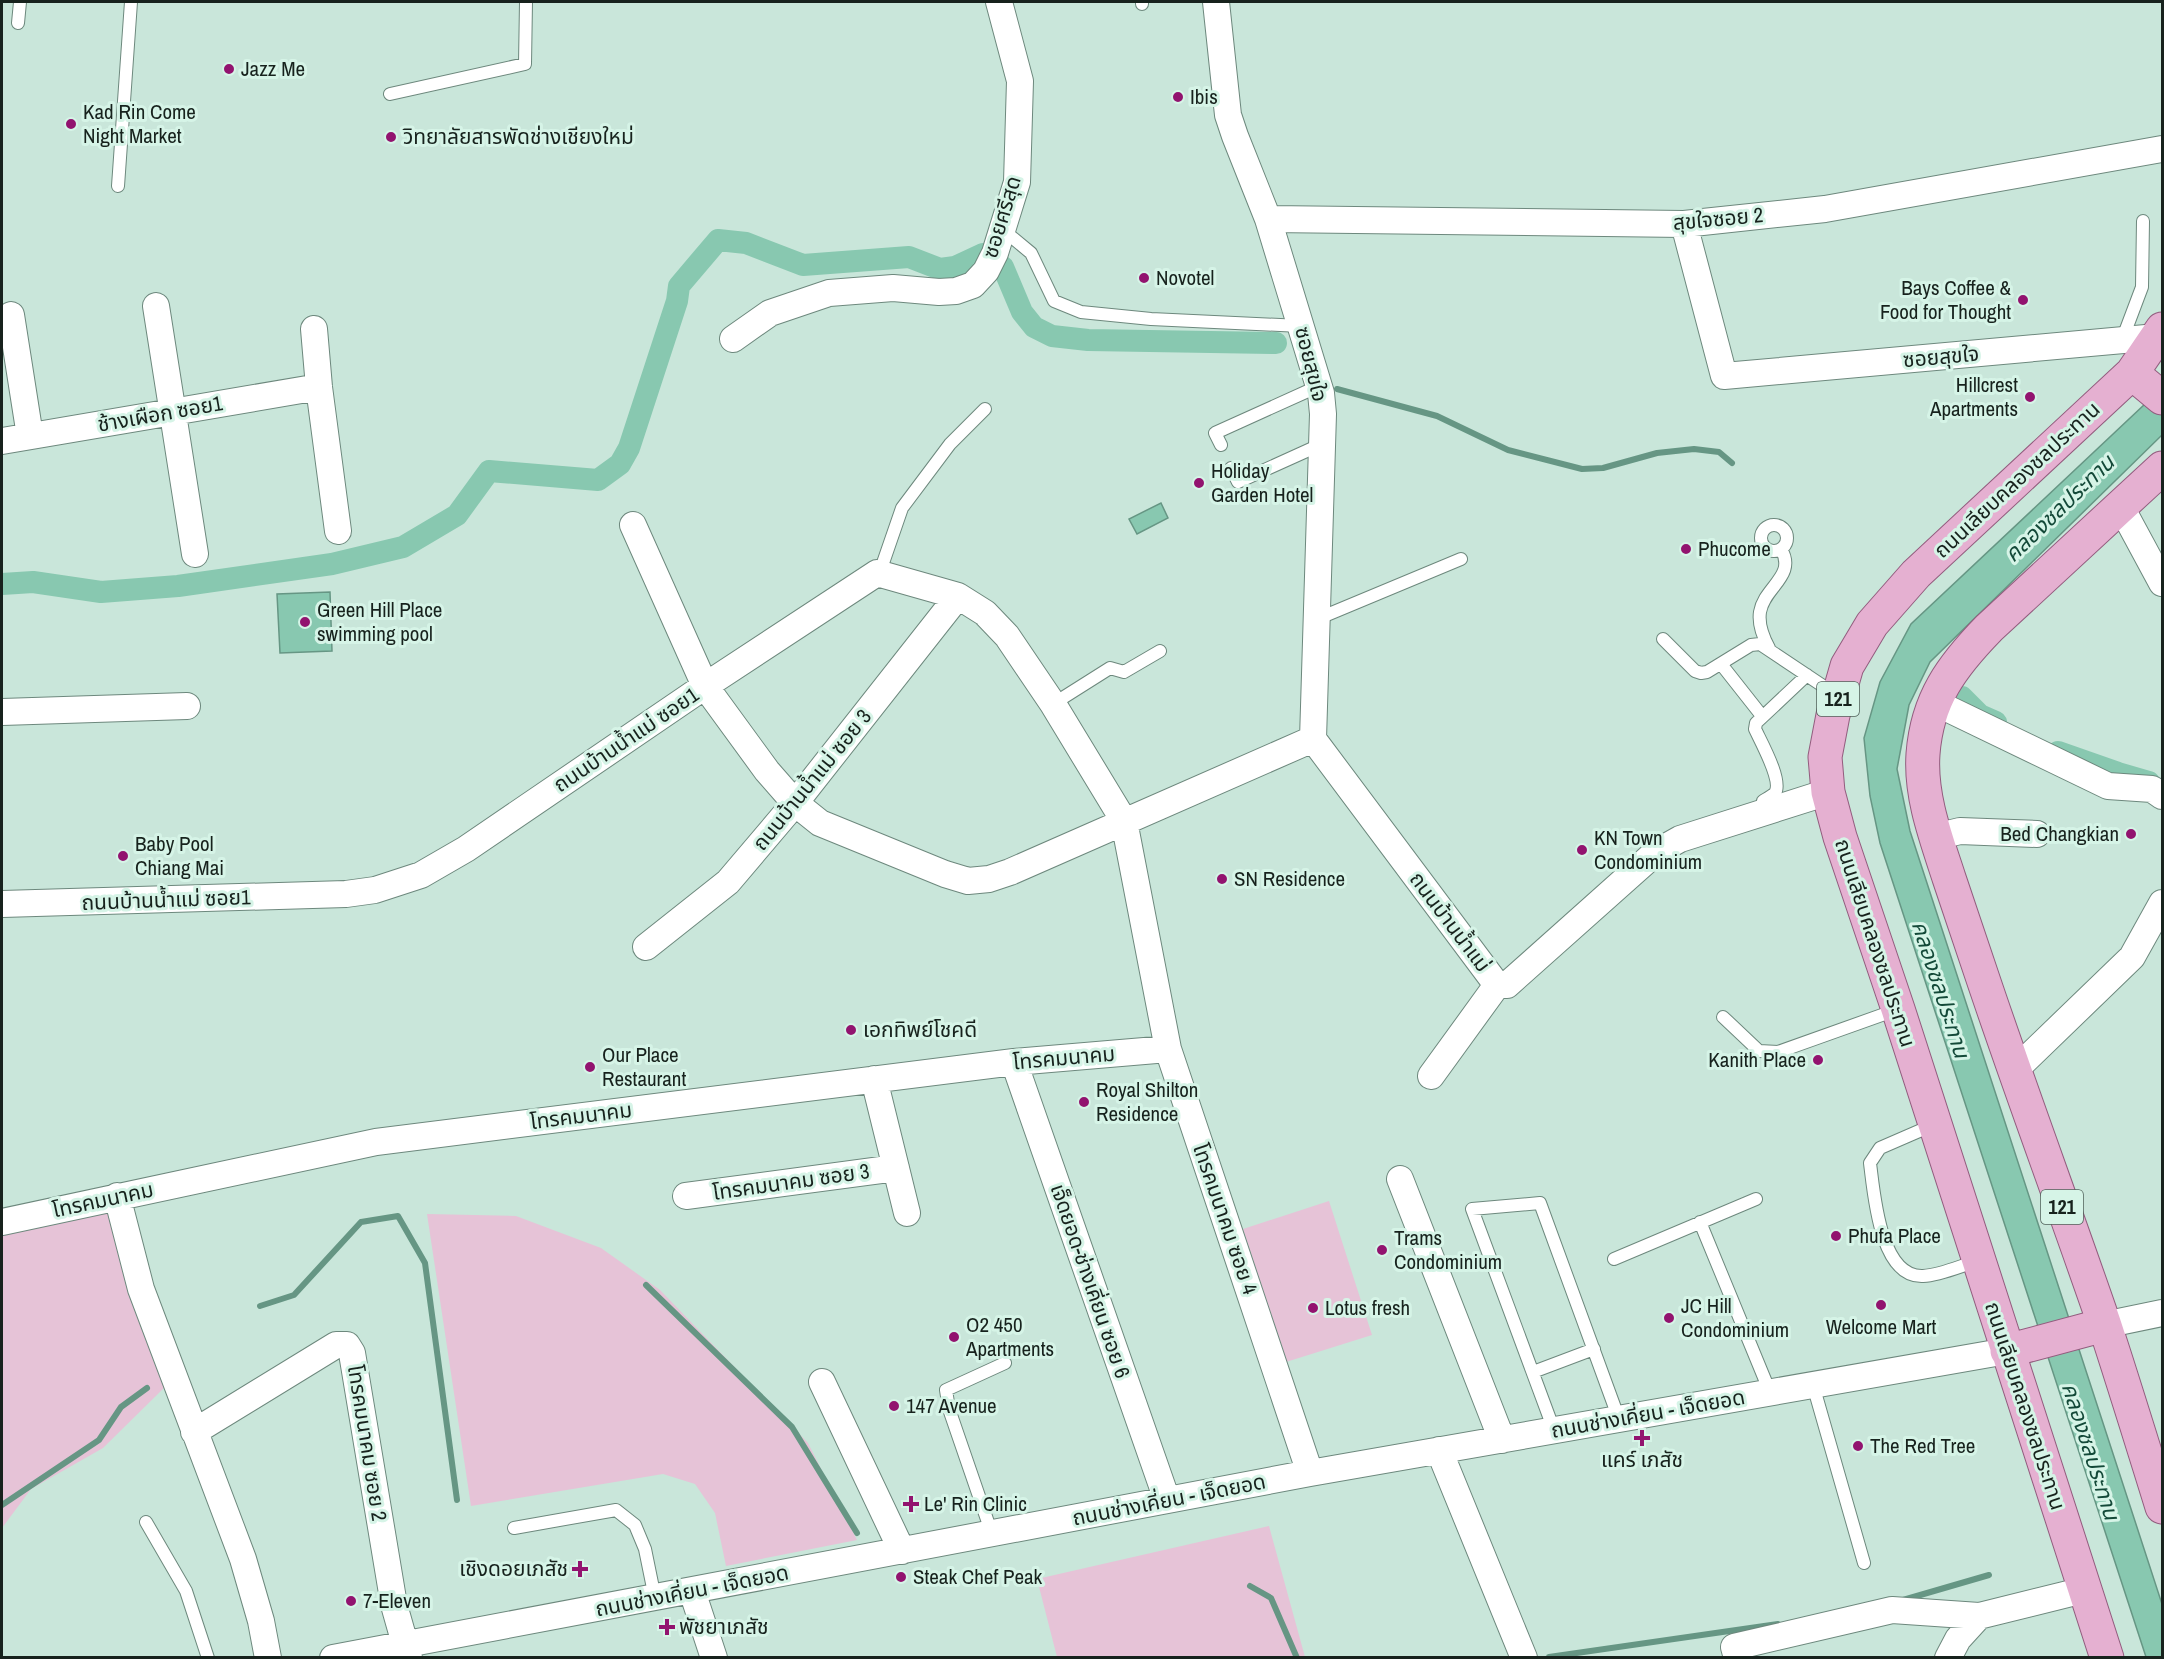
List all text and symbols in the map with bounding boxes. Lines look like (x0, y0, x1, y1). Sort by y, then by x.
place label: Jazz Me (241, 54, 305, 83)
marker: Jazz Me (222, 62, 236, 76)
place label: Ibis (1190, 82, 1218, 111)
marker: Ibis (1171, 90, 1185, 104)
place label: Kad Rin Come Night Market (83, 97, 196, 150)
marker: Kad Rin Come Night Market (64, 117, 78, 131)
place label: วิทยาลัยสารพัดช่างเชียงใหม่ (403, 122, 634, 151)
marker: วิทยาลัยสารพัดช่างเชียงใหม่ (384, 130, 398, 144)
street label: ซอยศรีสุด (975, 172, 1028, 262)
street label: สุขใจซอย 2 (1672, 200, 1764, 237)
place label: Novotel (1156, 263, 1214, 292)
marker: Novotel (1137, 271, 1151, 285)
place label: Bays Coffee & Food for Thought (1880, 273, 2012, 326)
marker: Bays Coffee & Food for Thought (2016, 293, 2030, 307)
street label: ซอยสุขใจ (1288, 323, 1335, 404)
street label: ซอยสุขใจ (1902, 339, 1980, 374)
place label: Hillcrest Apartments (1929, 370, 2018, 423)
street label: ช้างเผือก ซอย1 (95, 388, 225, 439)
marker: Hillcrest Apartments (2023, 390, 2037, 404)
street label: ถนนเลียบคลองชลประทาน (1929, 397, 2105, 563)
water label: คลองชลประทาน (1999, 449, 2119, 567)
place label: Holiday Garden Hotel (1211, 456, 1313, 509)
marker: Holiday Garden Hotel (1192, 476, 1206, 490)
place label: Phucome (1698, 534, 1771, 563)
marker: Phucome (1679, 542, 1693, 556)
place label: Green Hill Place swimming pool (317, 595, 442, 648)
marker: Green Hill Place swimming pool (298, 615, 312, 629)
street label: ถนนบ้านน้ำแม่ ซอย1 (547, 680, 704, 799)
road number: 121 (1817, 682, 1859, 716)
street label: ถนนบ้านน้ำแม่ ซอย 3 (746, 703, 878, 856)
place label: Bed Changkian (2000, 819, 2119, 848)
place label: KN Town Condominium (1594, 823, 1702, 876)
marker: Bed Changkian (2124, 827, 2138, 841)
place label: Baby Pool Chiang Mai (135, 829, 224, 882)
street label: ถนนเลียบคลองชลประทาน (1828, 835, 1923, 1051)
marker: KN Town Condominium (1575, 843, 1589, 857)
marker: Baby Pool Chiang Mai (116, 849, 130, 863)
place label: SN Residence (1234, 864, 1345, 893)
street label: ถนนบ้านน้ำแม่ (1403, 866, 1498, 978)
marker: SN Residence (1215, 872, 1229, 886)
street label: ถนนบ้านน้ำแม่ ซอย1 (81, 882, 251, 917)
water label: คลองชลประทาน (1905, 917, 1978, 1063)
place label: เอกทิพย์โชคดี (863, 1015, 977, 1044)
marker: เอกทิพย์โชคดี (844, 1023, 858, 1037)
street label: โทรคมนาคม (1012, 1039, 1116, 1076)
place label: Our Place Restaurant (602, 1040, 686, 1093)
place label: Kanith Place (1708, 1045, 1806, 1074)
marker: Kanith Place (1811, 1053, 1825, 1067)
marker: Our Place Restaurant (583, 1060, 597, 1074)
place label: Royal Shilton Residence (1096, 1075, 1198, 1128)
street label: โทรคมนาคม (528, 1095, 634, 1136)
marker: Royal Shilton Residence (1077, 1095, 1091, 1109)
street label: โทรคมนาคม ซอย 4 (1186, 1139, 1265, 1299)
street label: โทรคมนาคม ซอย 3 (711, 1156, 871, 1207)
street label: โทรคมนาคม (50, 1175, 156, 1224)
street label: เจ็ดยอด-ช่างเคี่ยน ซอย 6 (1044, 1180, 1137, 1382)
road number: 121 (2041, 1190, 2083, 1224)
place label: Phufa Place (1848, 1221, 1941, 1250)
place label: Trams Condominium (1394, 1223, 1502, 1276)
marker: Phufa Place (1829, 1229, 1843, 1243)
marker: Trams Condominium (1375, 1243, 1389, 1257)
place label: JC Hill Condominium (1681, 1291, 1789, 1344)
place label: Lotus fresh (1325, 1293, 1410, 1322)
marker: Welcome Mart (1874, 1298, 1888, 1312)
street label: ถนนเลียบคลองชลประทาน (1978, 1298, 2073, 1514)
marker: Lotus fresh (1306, 1301, 1320, 1315)
place label: O2 450 Apartments (965, 1310, 1054, 1363)
marker: JC Hill Condominium (1662, 1311, 1676, 1325)
place label: Welcome Mart (1826, 1312, 1937, 1341)
marker: O2 450 Apartments (947, 1330, 961, 1344)
street label: โทรคมนาคม ซอย 2 (341, 1363, 394, 1523)
water label: คลองชลประทาน (2055, 1379, 2128, 1525)
street label: ถนนช่างเคี่ยน - เจ็ดยอด (1549, 1382, 1747, 1445)
place label: 147 Avenue (906, 1391, 997, 1420)
marker: 147 Avenue (887, 1399, 901, 1413)
marker: แคร์ เภสัช (1635, 1431, 1649, 1445)
place label: The Red Tree (1870, 1431, 1975, 1460)
marker: The Red Tree (1851, 1439, 1865, 1453)
place label: แคร์ เภสัช (1601, 1445, 1683, 1474)
street label: ถนนช่างเคี่ยน - เจ็ดยอด (1070, 1467, 1268, 1532)
place label: Le' Rin Clinic (924, 1489, 1027, 1518)
marker: Le' Rin Clinic (902, 1495, 920, 1513)
place label: เชิงดอยเภสัช (459, 1554, 568, 1583)
street label: ถนนช่างเคี่ยน - เจ็ดยอด (593, 1558, 791, 1623)
marker: เชิงดอยเภสัช (573, 1562, 587, 1576)
place label: Steak Chef Peak (913, 1562, 1043, 1591)
marker: Steak Chef Peak (894, 1570, 908, 1584)
place label: 7-Eleven (363, 1586, 431, 1615)
marker: 7-Eleven (344, 1594, 358, 1608)
place label: พัชยาเภสัช (679, 1612, 769, 1641)
marker: พัชยาเภสัช (660, 1620, 674, 1634)

